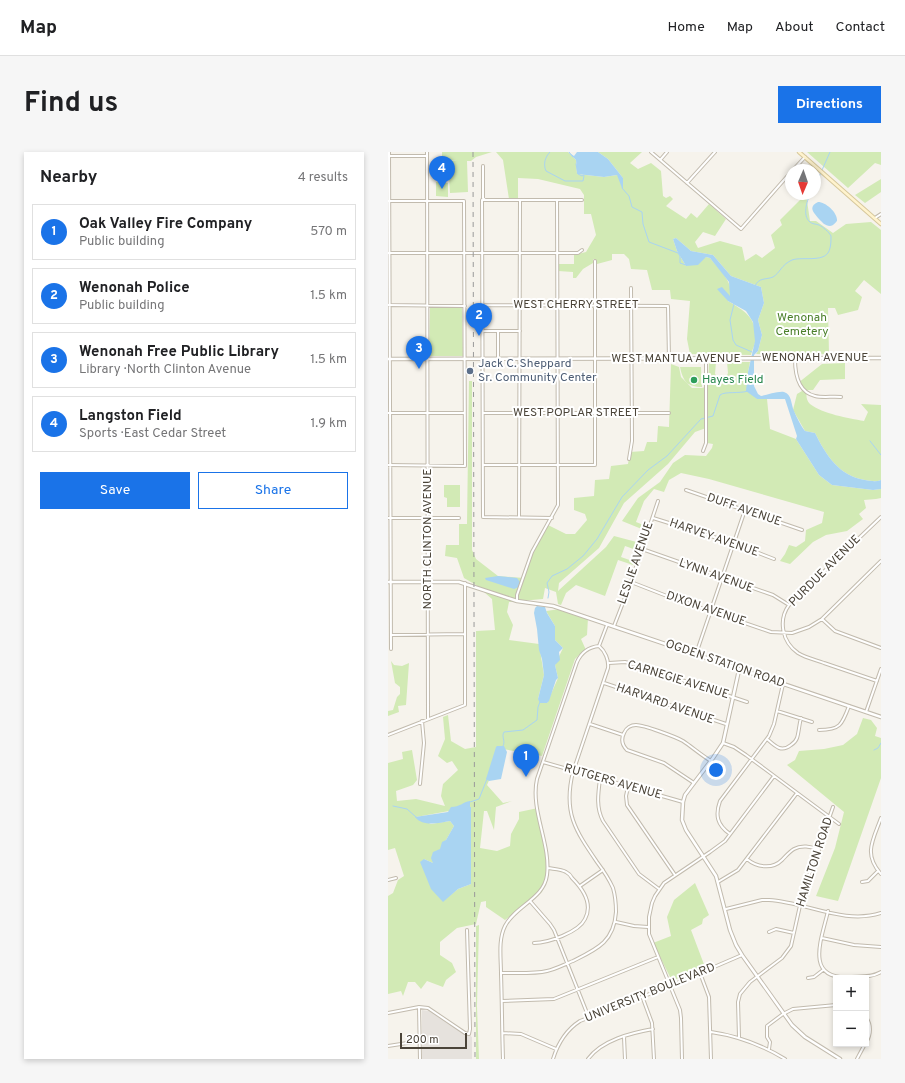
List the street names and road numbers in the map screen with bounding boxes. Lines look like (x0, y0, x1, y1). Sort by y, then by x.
street label: WEST CHERRY STREET (513, 297, 639, 313)
street label: WENONAH AVENUE (762, 350, 868, 366)
street label: WEST MANTUA AVENUE (611, 351, 741, 367)
street label: WEST POPLAR STREET (513, 405, 639, 421)
street label: NORTH CLINTON AVENUE (420, 469, 436, 609)
street label: DUFF AVENUE (705, 490, 783, 530)
street label: HARVEY AVENUE (667, 515, 761, 561)
street label: LESLIE AVENUE (614, 520, 658, 606)
street label: PURDUE AVENUE (786, 532, 864, 610)
street label: LYNN AVENUE (677, 555, 755, 597)
street label: DIXON AVENUE (664, 588, 748, 630)
street label: OGDEN STATION ROAD (663, 636, 787, 692)
street label: CARNEGIE AVENUE (625, 657, 731, 703)
street label: HARVARD AVENUE (614, 680, 716, 728)
street label: RUTGERS AVENUE (562, 760, 664, 804)
street label: HAMILTON ROAD (793, 815, 837, 909)
street label: UNIVERSITY BOULEVARD (582, 959, 718, 1027)

